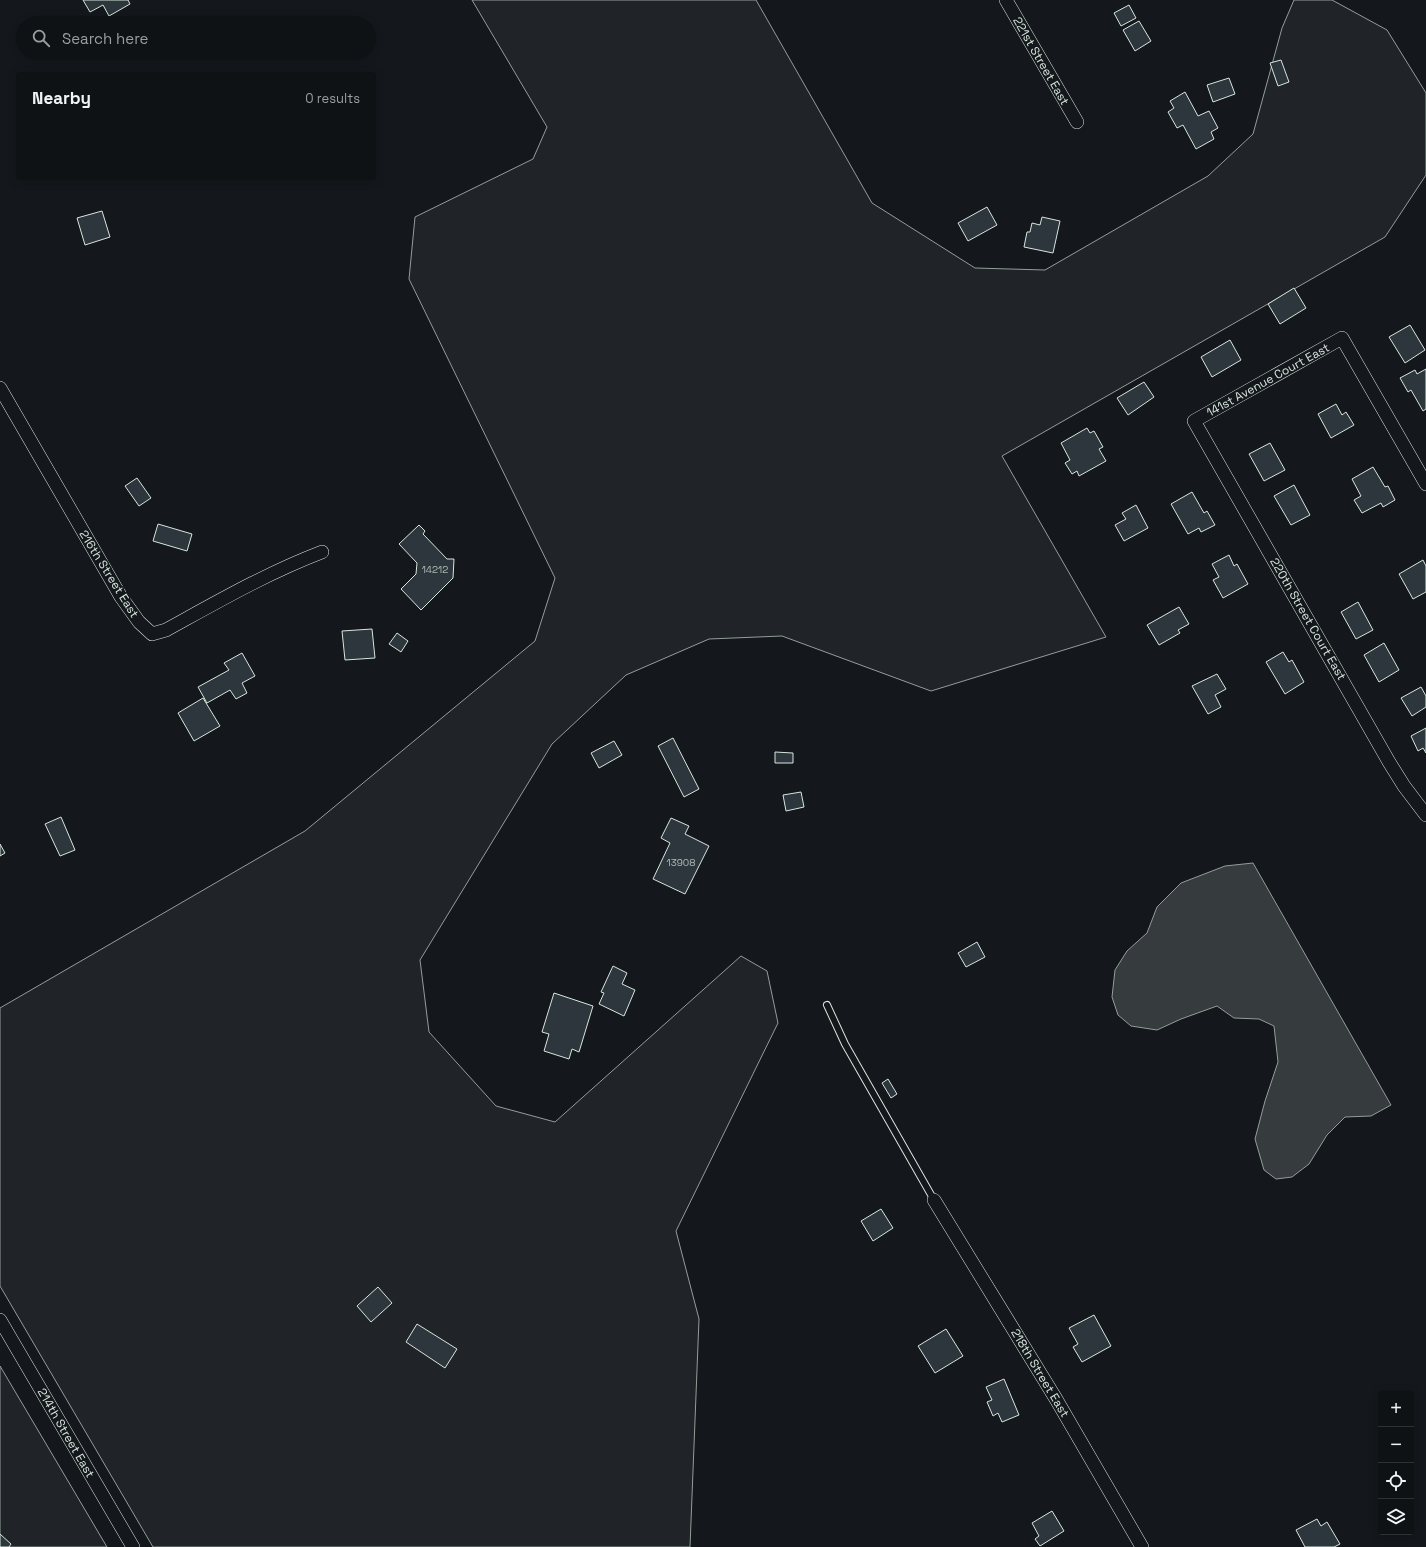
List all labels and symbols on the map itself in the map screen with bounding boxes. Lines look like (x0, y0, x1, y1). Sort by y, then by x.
street label: 221st Street East (1009, 14, 1073, 108)
street label: 141st Avenue Court East (1204, 339, 1332, 421)
street label: 216th Street East (76, 527, 142, 621)
street label: 220th Street Court East (1266, 555, 1350, 683)
house number: 14212 (422, 563, 448, 576)
house number: 13908 (667, 856, 695, 869)
street label: 218th Street East (1007, 1326, 1073, 1420)
street label: 214th Street East (34, 1385, 98, 1481)

